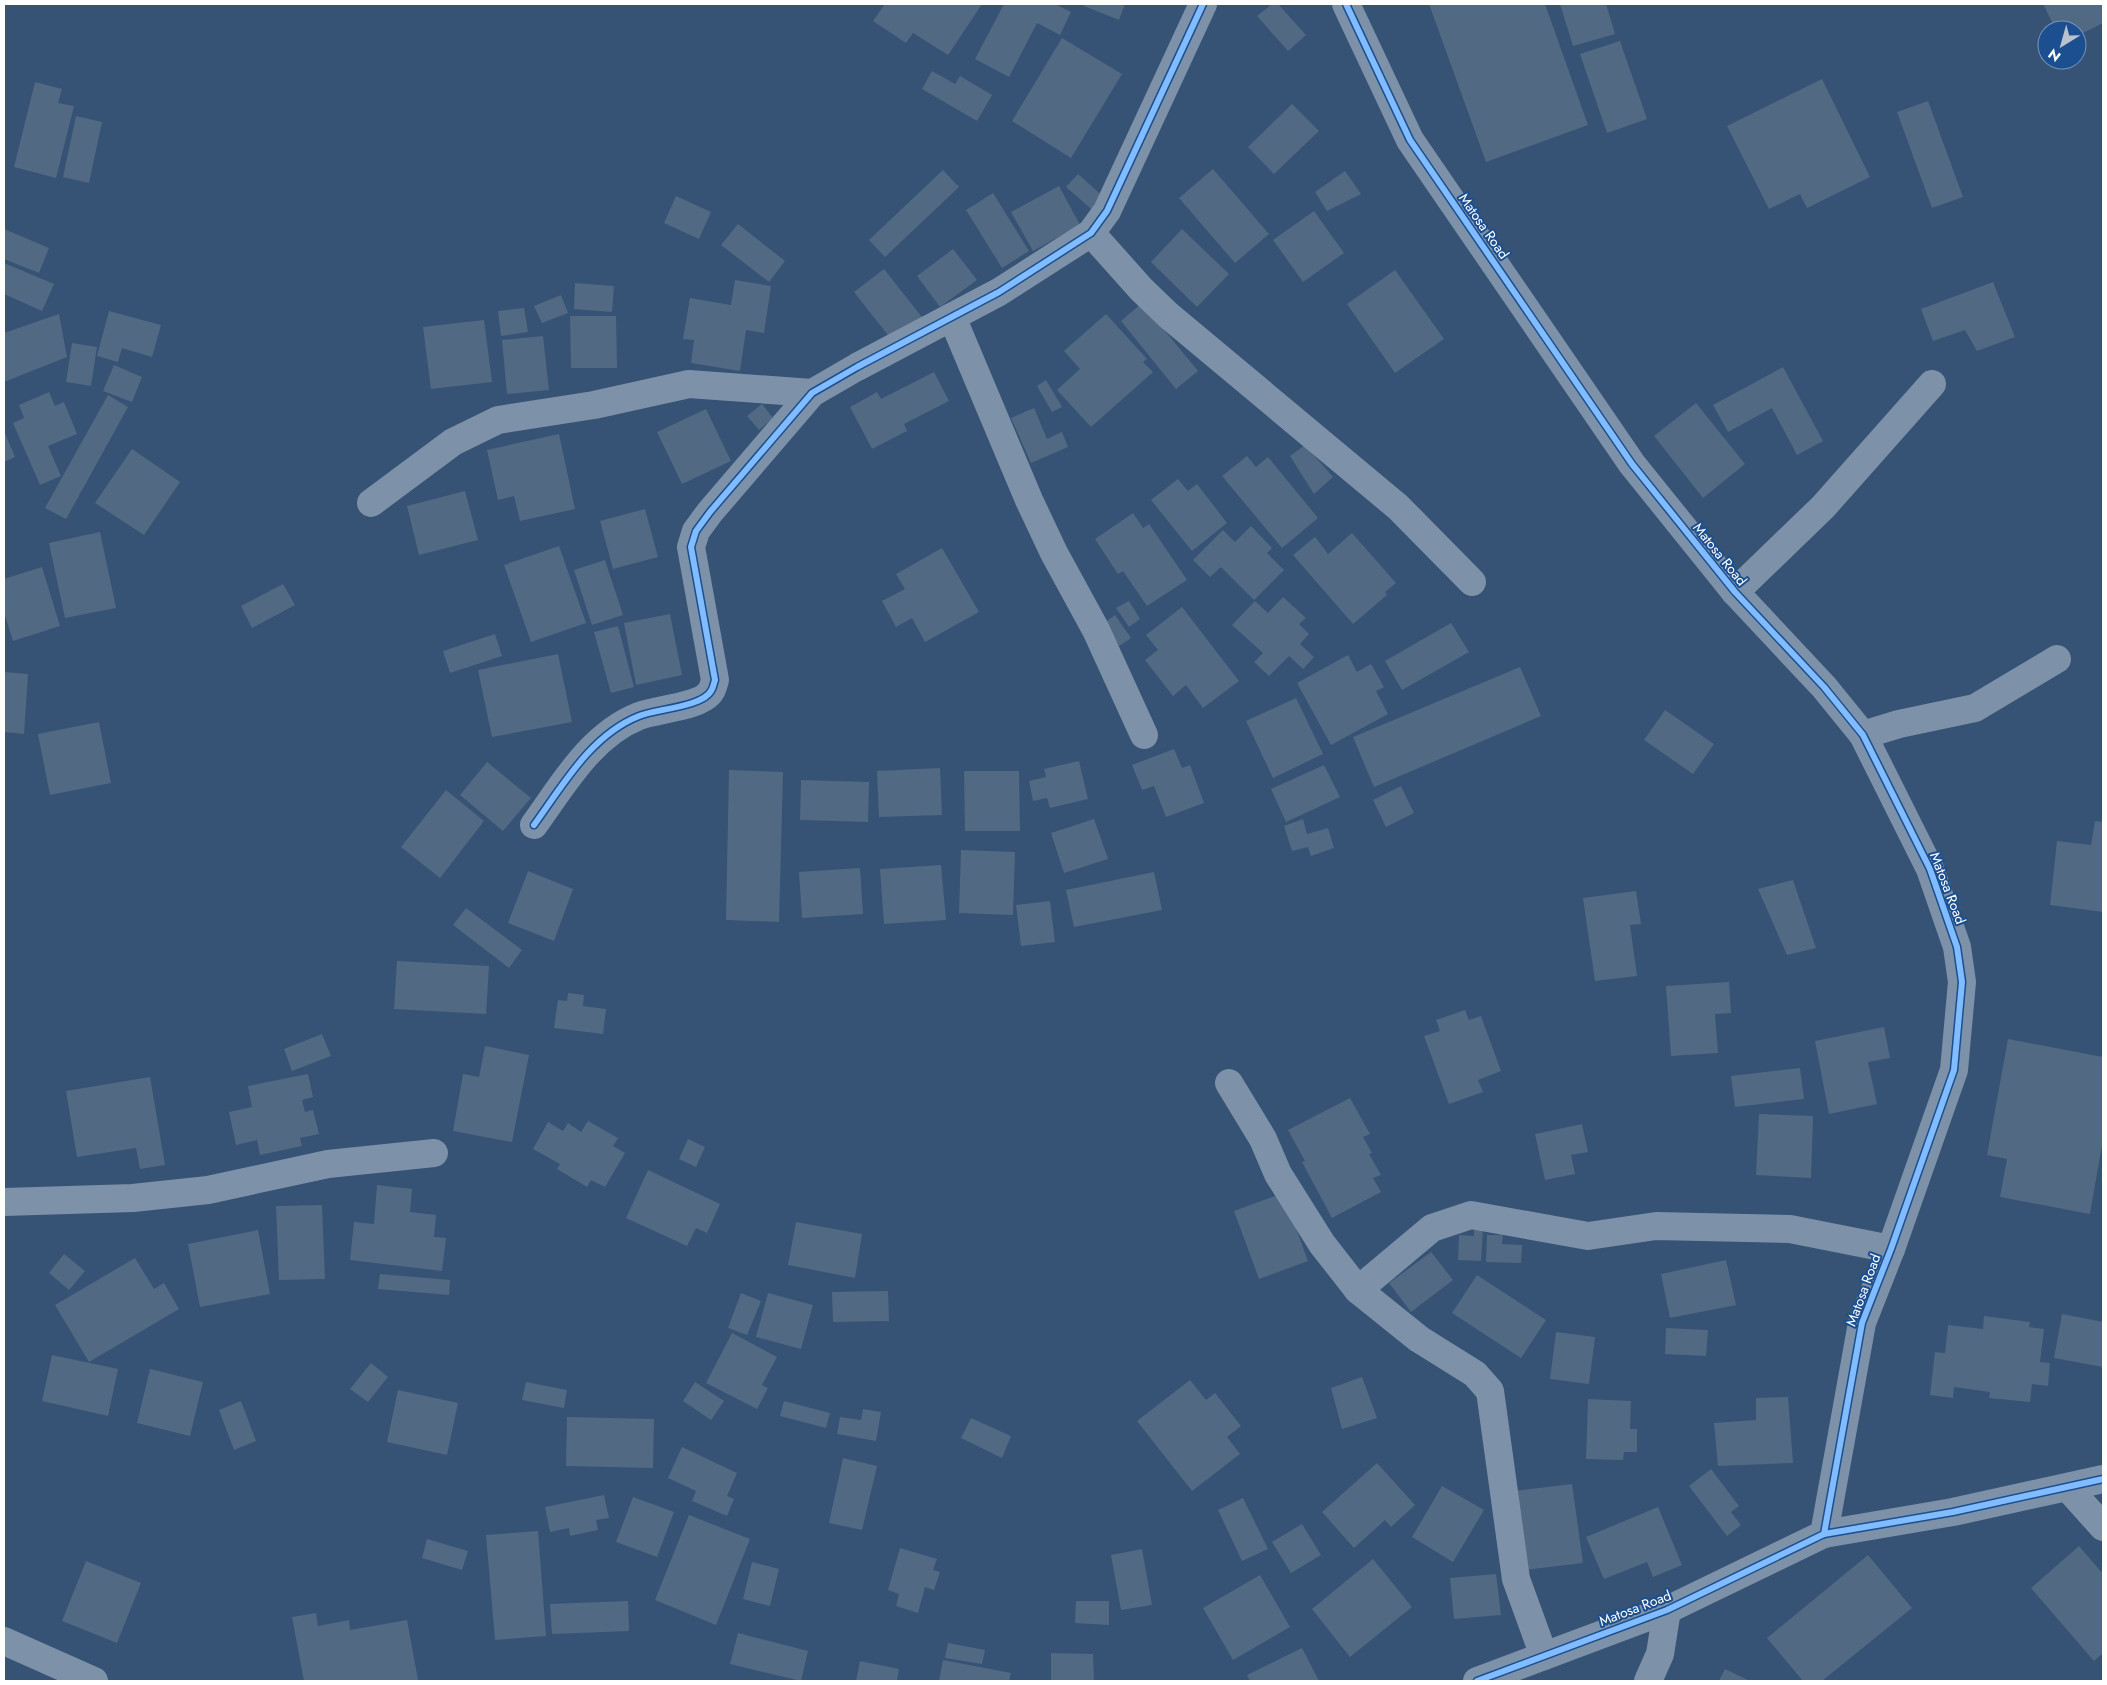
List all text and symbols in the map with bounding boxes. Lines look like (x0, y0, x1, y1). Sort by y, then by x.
north arrow (2037, 20, 2087, 70)
text: N (2044, 44, 2065, 67)
street label: Matosa Road (1454, 189, 1514, 263)
street label: Matosa Road (1688, 518, 1752, 590)
street label: Matosa Road (1925, 849, 1971, 927)
street label: Matosa Road (1841, 1251, 1885, 1329)
street label: Matosa Road (1596, 1585, 1674, 1631)

